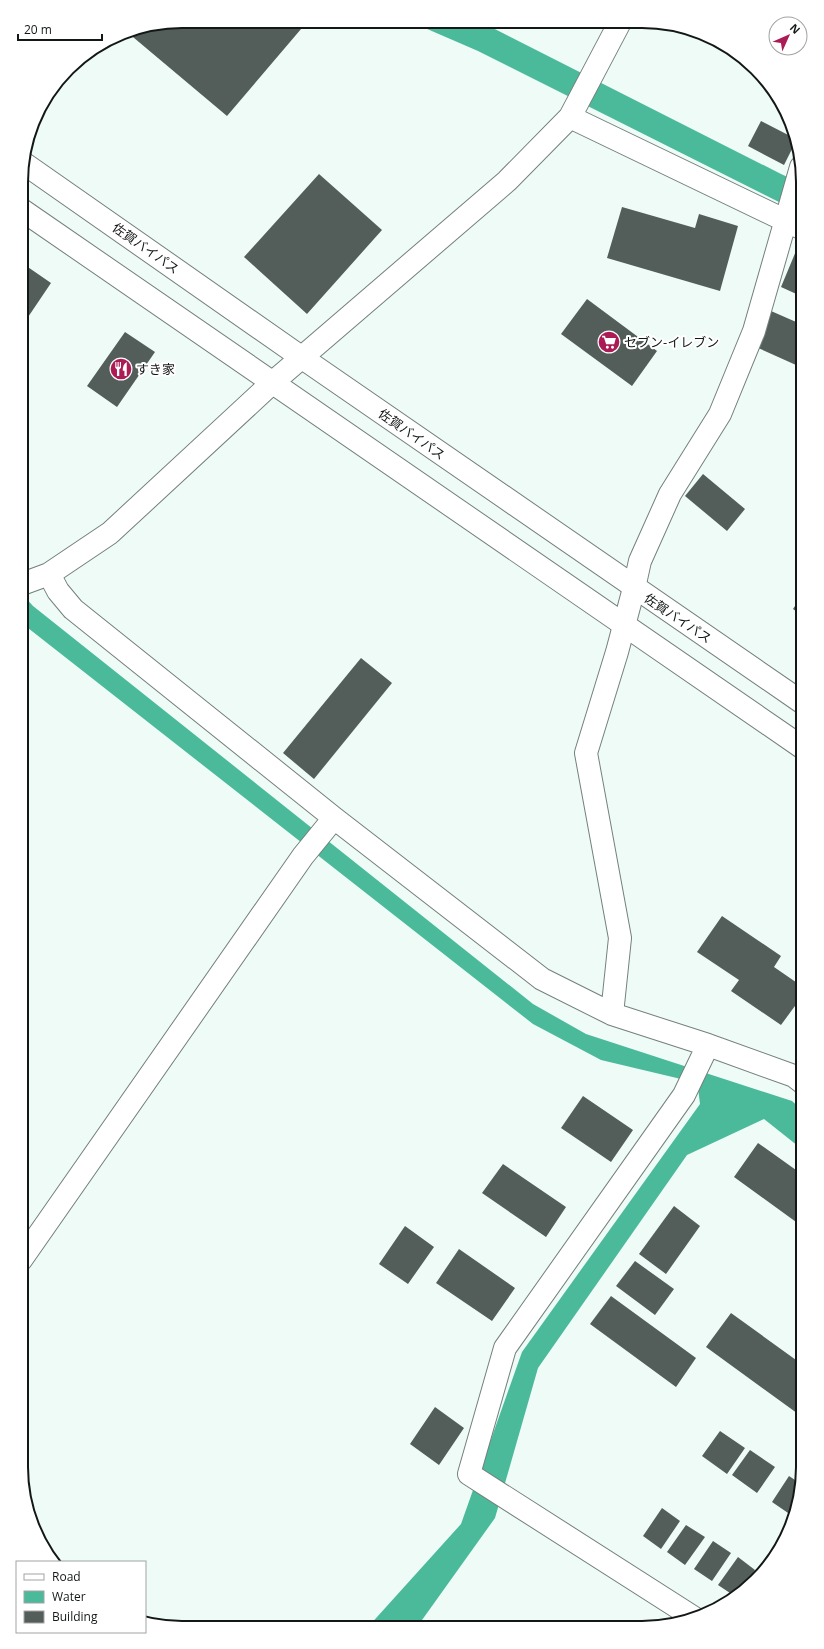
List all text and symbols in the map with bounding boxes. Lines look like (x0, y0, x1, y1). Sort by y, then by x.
scale bar (18, 16, 102, 42)
north arrow (768, 16, 808, 56)
text: N (787, 20, 804, 37)
text: 20 m (24, 21, 52, 38)
street label: 佐賀バイパス (109, 218, 183, 278)
supermarket icon: セブン-イレブン (596, 329, 622, 355)
place label: セブン-イレブン (624, 333, 719, 351)
restaurant icon: すき家 (108, 356, 134, 382)
place label: すき家 (136, 360, 175, 378)
street label: 佐賀バイパス (375, 404, 449, 464)
street label: 佐賀バイパス (641, 589, 715, 647)
legend (16, 1561, 146, 1633)
text: Road (52, 1568, 81, 1585)
text: Water (52, 1588, 86, 1605)
text: Building (52, 1608, 98, 1625)

